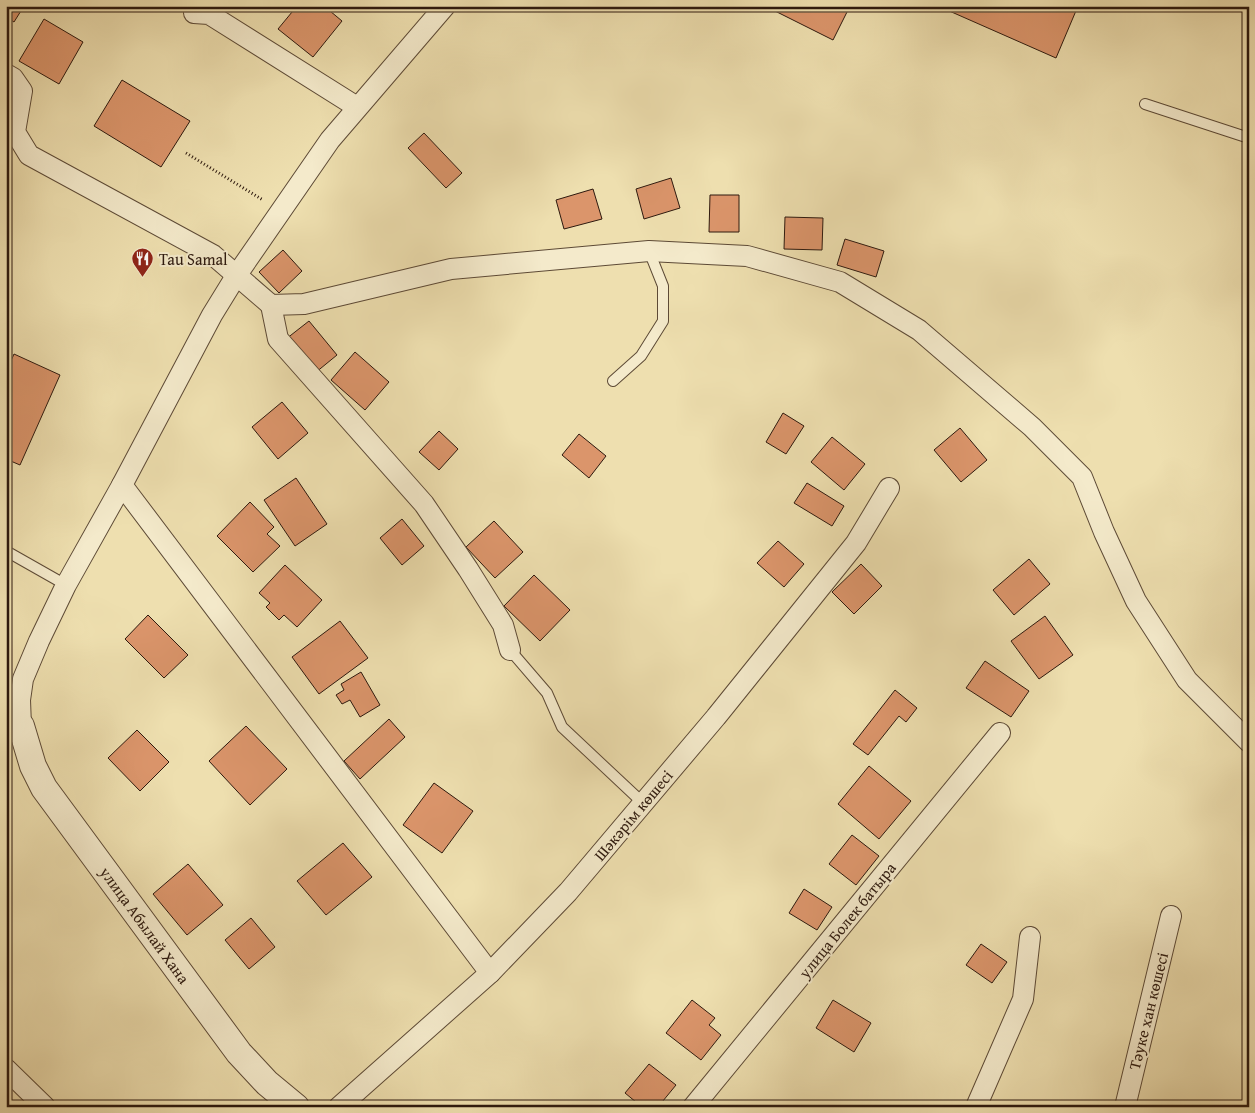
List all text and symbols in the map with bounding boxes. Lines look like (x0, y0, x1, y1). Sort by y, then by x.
restaurant icon: Tau Samal (131, 247, 155, 278)
place label: Tau Samal (159, 247, 228, 271)
street label: Шәкәрім көшесі (588, 764, 679, 866)
street label: улица Болек батыра (792, 857, 902, 984)
street label: улица Абылай Хана (94, 861, 196, 989)
street label: Тәуке хан көшесі (1122, 949, 1174, 1072)

